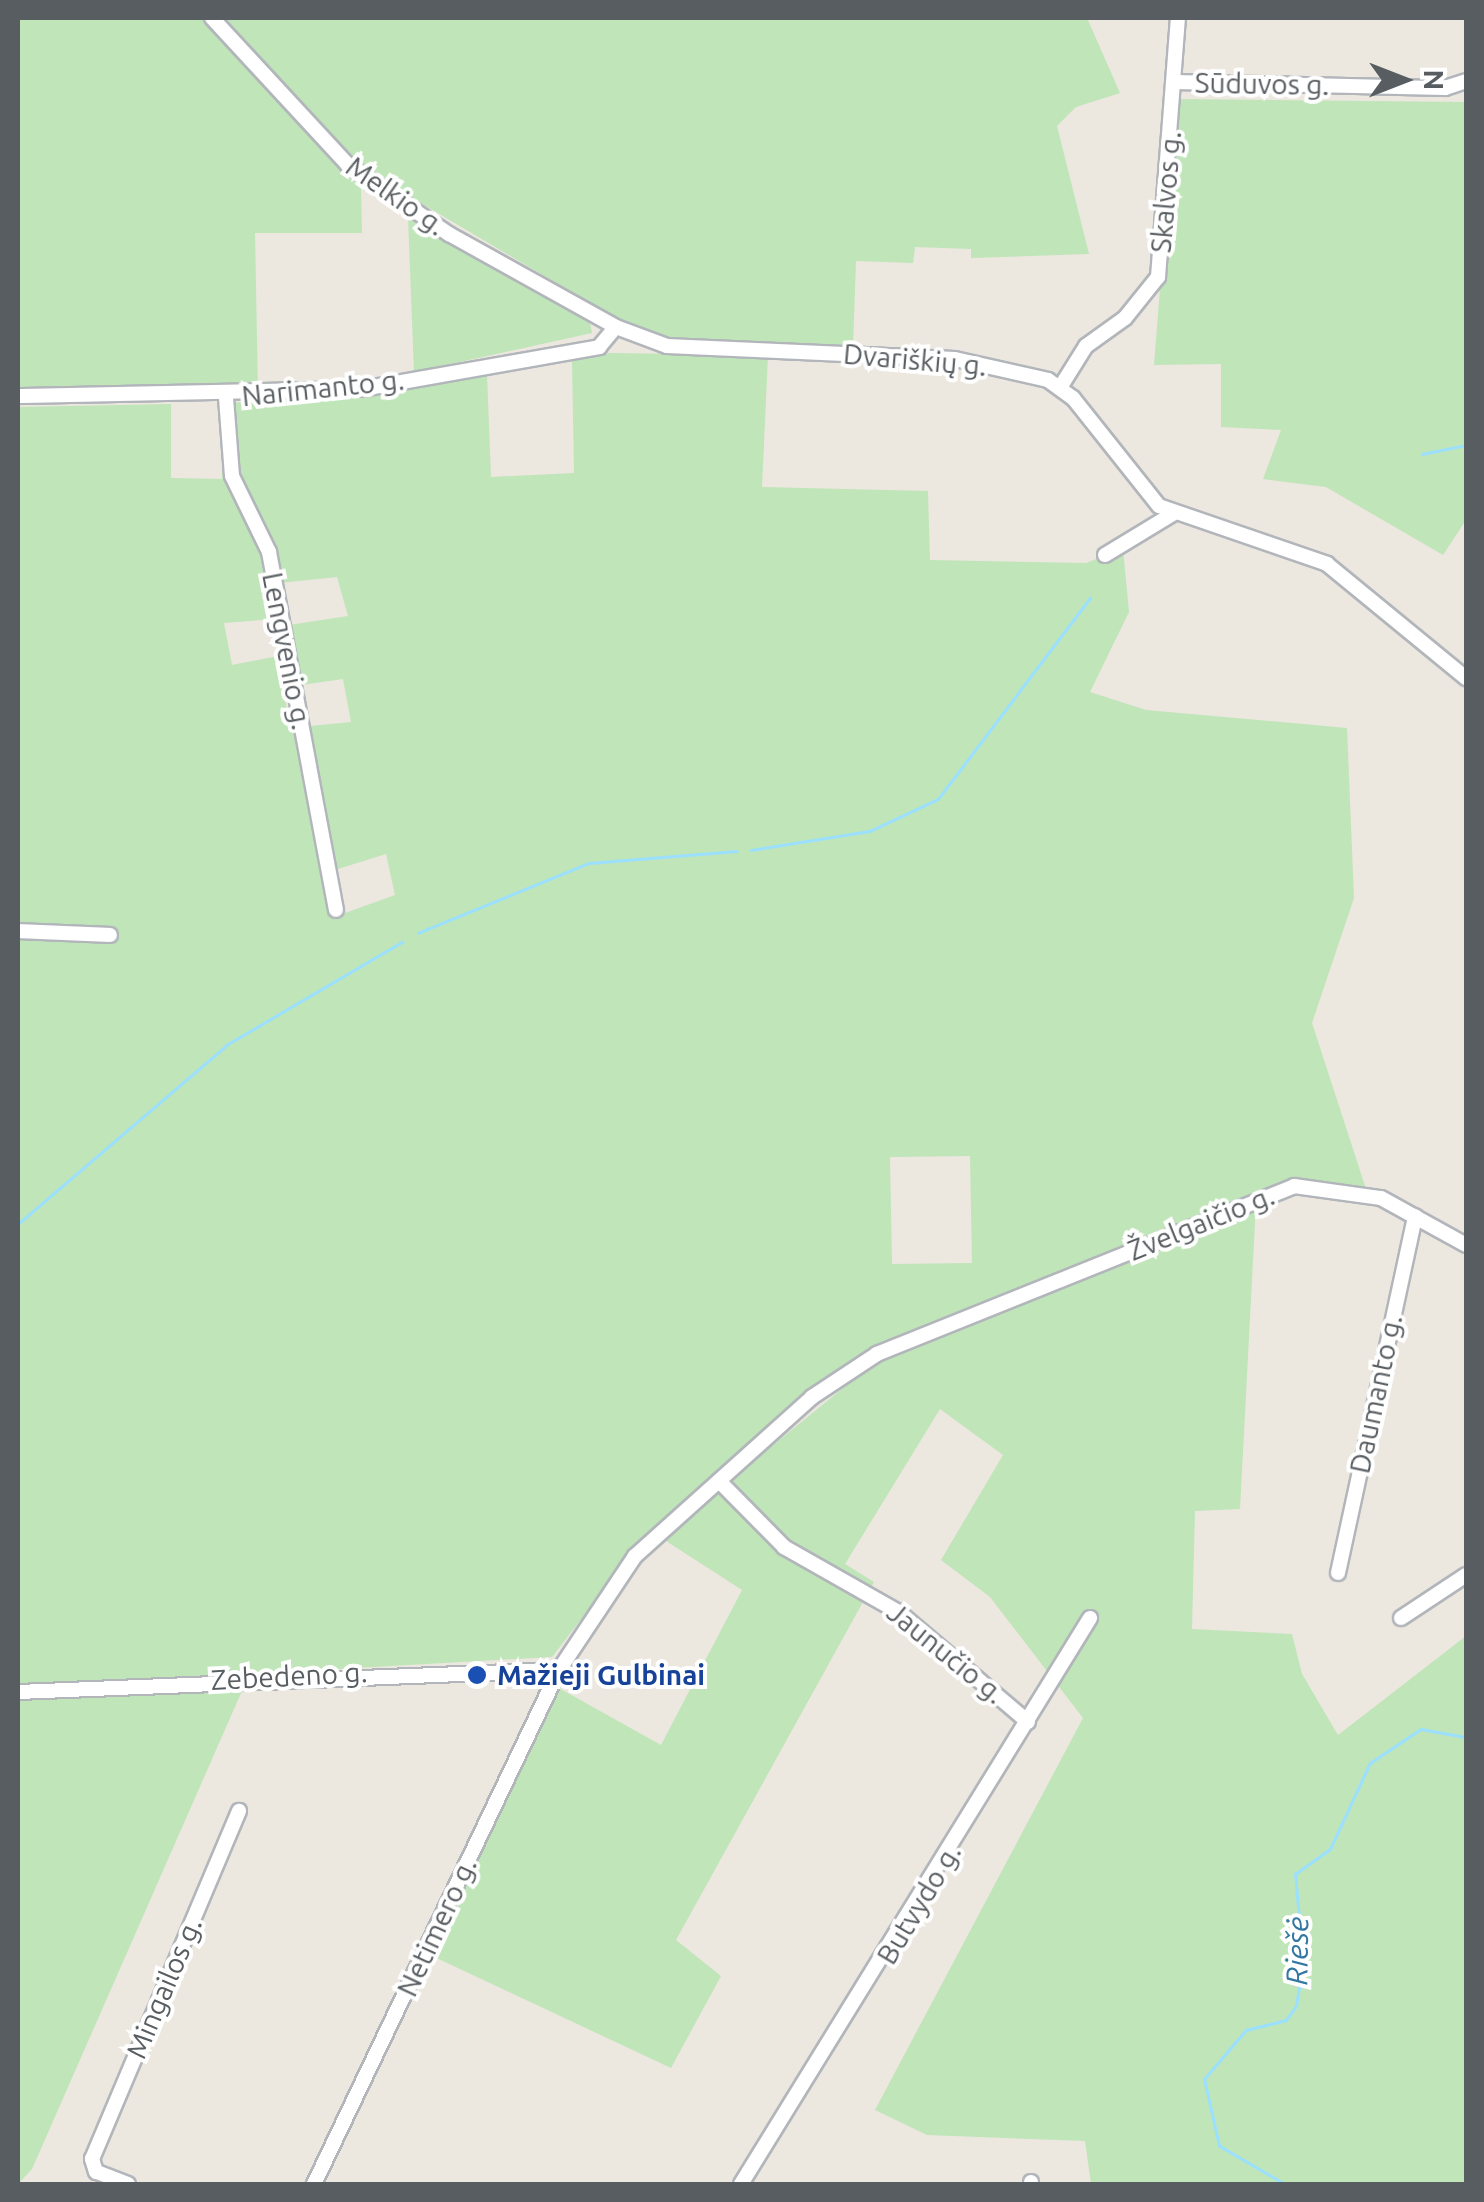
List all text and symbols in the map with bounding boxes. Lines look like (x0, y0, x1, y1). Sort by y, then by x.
north arrow (1354, 30, 1454, 130)
street label: Sūduvos g. (1194, 66, 1330, 102)
text: N (1419, 70, 1450, 90)
street label: Skalvos g. (1144, 130, 1188, 254)
street label: Melkio g. (340, 150, 452, 242)
street label: Dvariškių g. (842, 337, 988, 383)
street label: Narimanto g. (240, 363, 406, 413)
street label: Lengvenio g. (255, 570, 319, 732)
street label: Žvelgaičio g. (1123, 1178, 1279, 1268)
street label: Daumanto g. (1343, 1312, 1409, 1476)
street label: Jaunučio g. (880, 1595, 1012, 1711)
street label: Zebedeno g. (210, 1655, 368, 1697)
place label: Mažieji Gulbinai (497, 1658, 705, 1692)
marker: Mažieji Gulbinai (466, 1664, 488, 1686)
street label: Butvydo g. (870, 1838, 968, 1970)
street label: Netimero g. (390, 1852, 484, 2002)
street label: Mingailos g. (119, 1913, 209, 2063)
water label: Riešė (1278, 1916, 1316, 1986)

